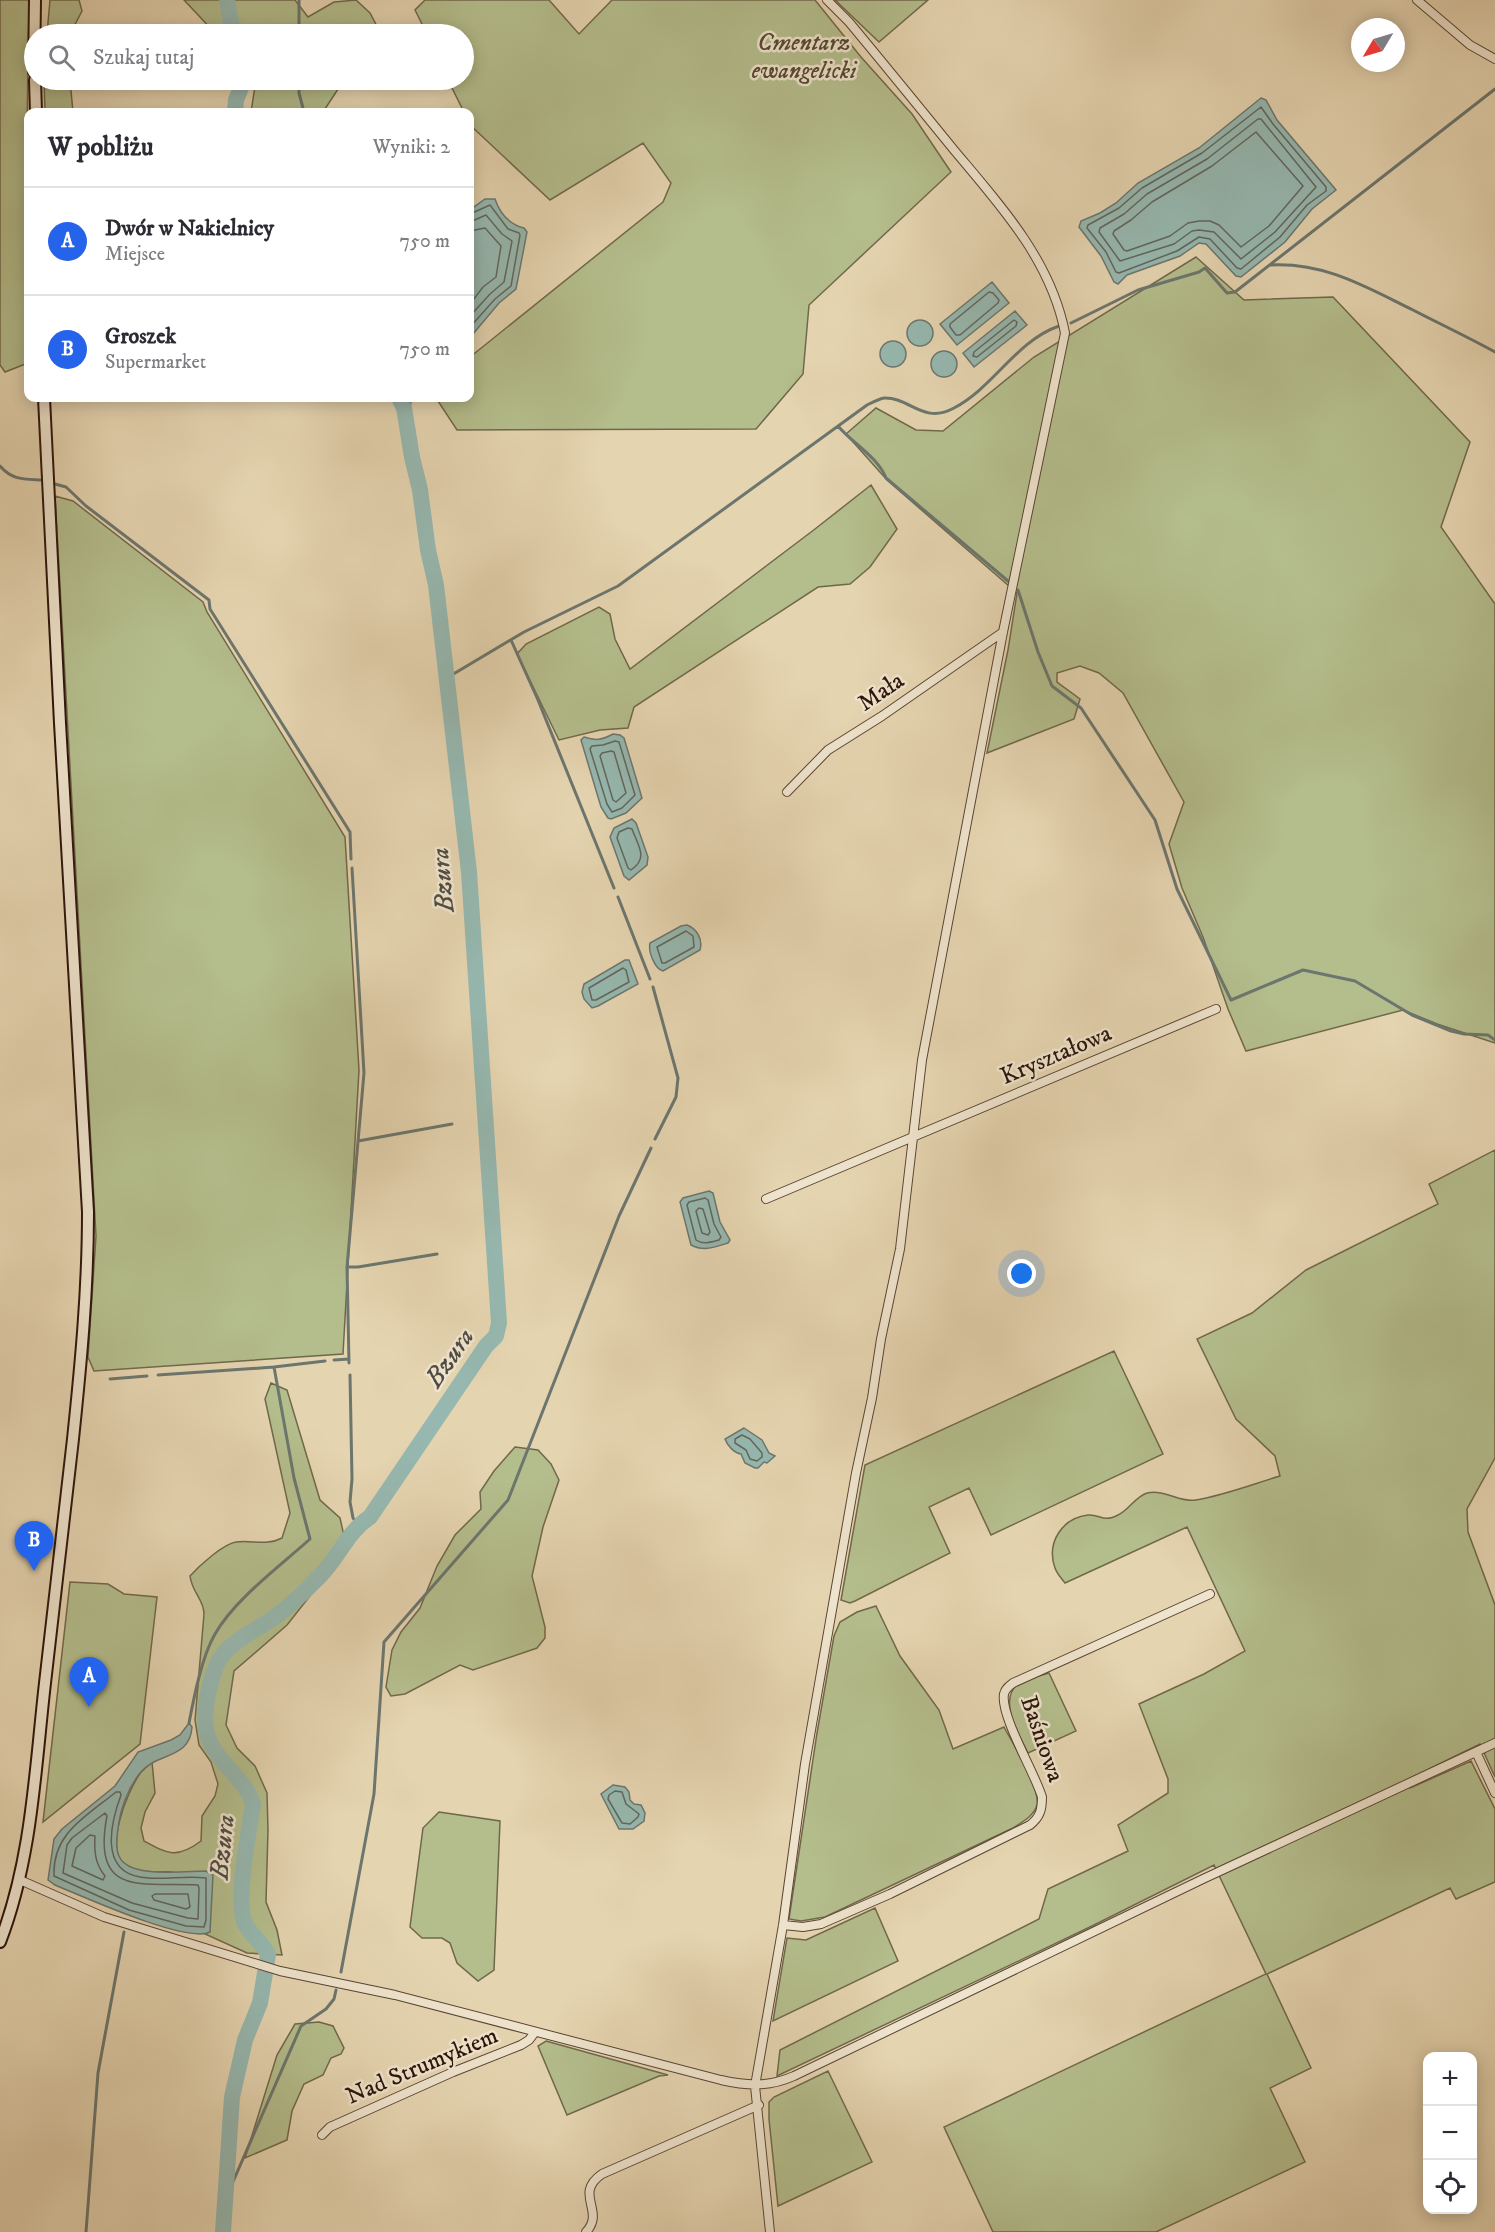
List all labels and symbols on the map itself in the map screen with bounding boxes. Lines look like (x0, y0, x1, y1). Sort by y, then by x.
north arrow (1351, 18, 1405, 72)
park label: Cmentarz ewangelicki (752, 28, 858, 86)
street label: Mała (852, 665, 911, 718)
water label: Bzura (424, 846, 462, 915)
street label: Kryształowa (996, 1018, 1117, 1092)
your location (1007, 1259, 1036, 1288)
water label: Bzura (417, 1322, 482, 1395)
pin: B (15, 1522, 54, 1571)
pin: A (70, 1658, 109, 1707)
street label: Baśniowa (1013, 1692, 1071, 1787)
water label: Bzura (203, 1813, 243, 1882)
street label: Nad Strumykiem (341, 2021, 503, 2111)

